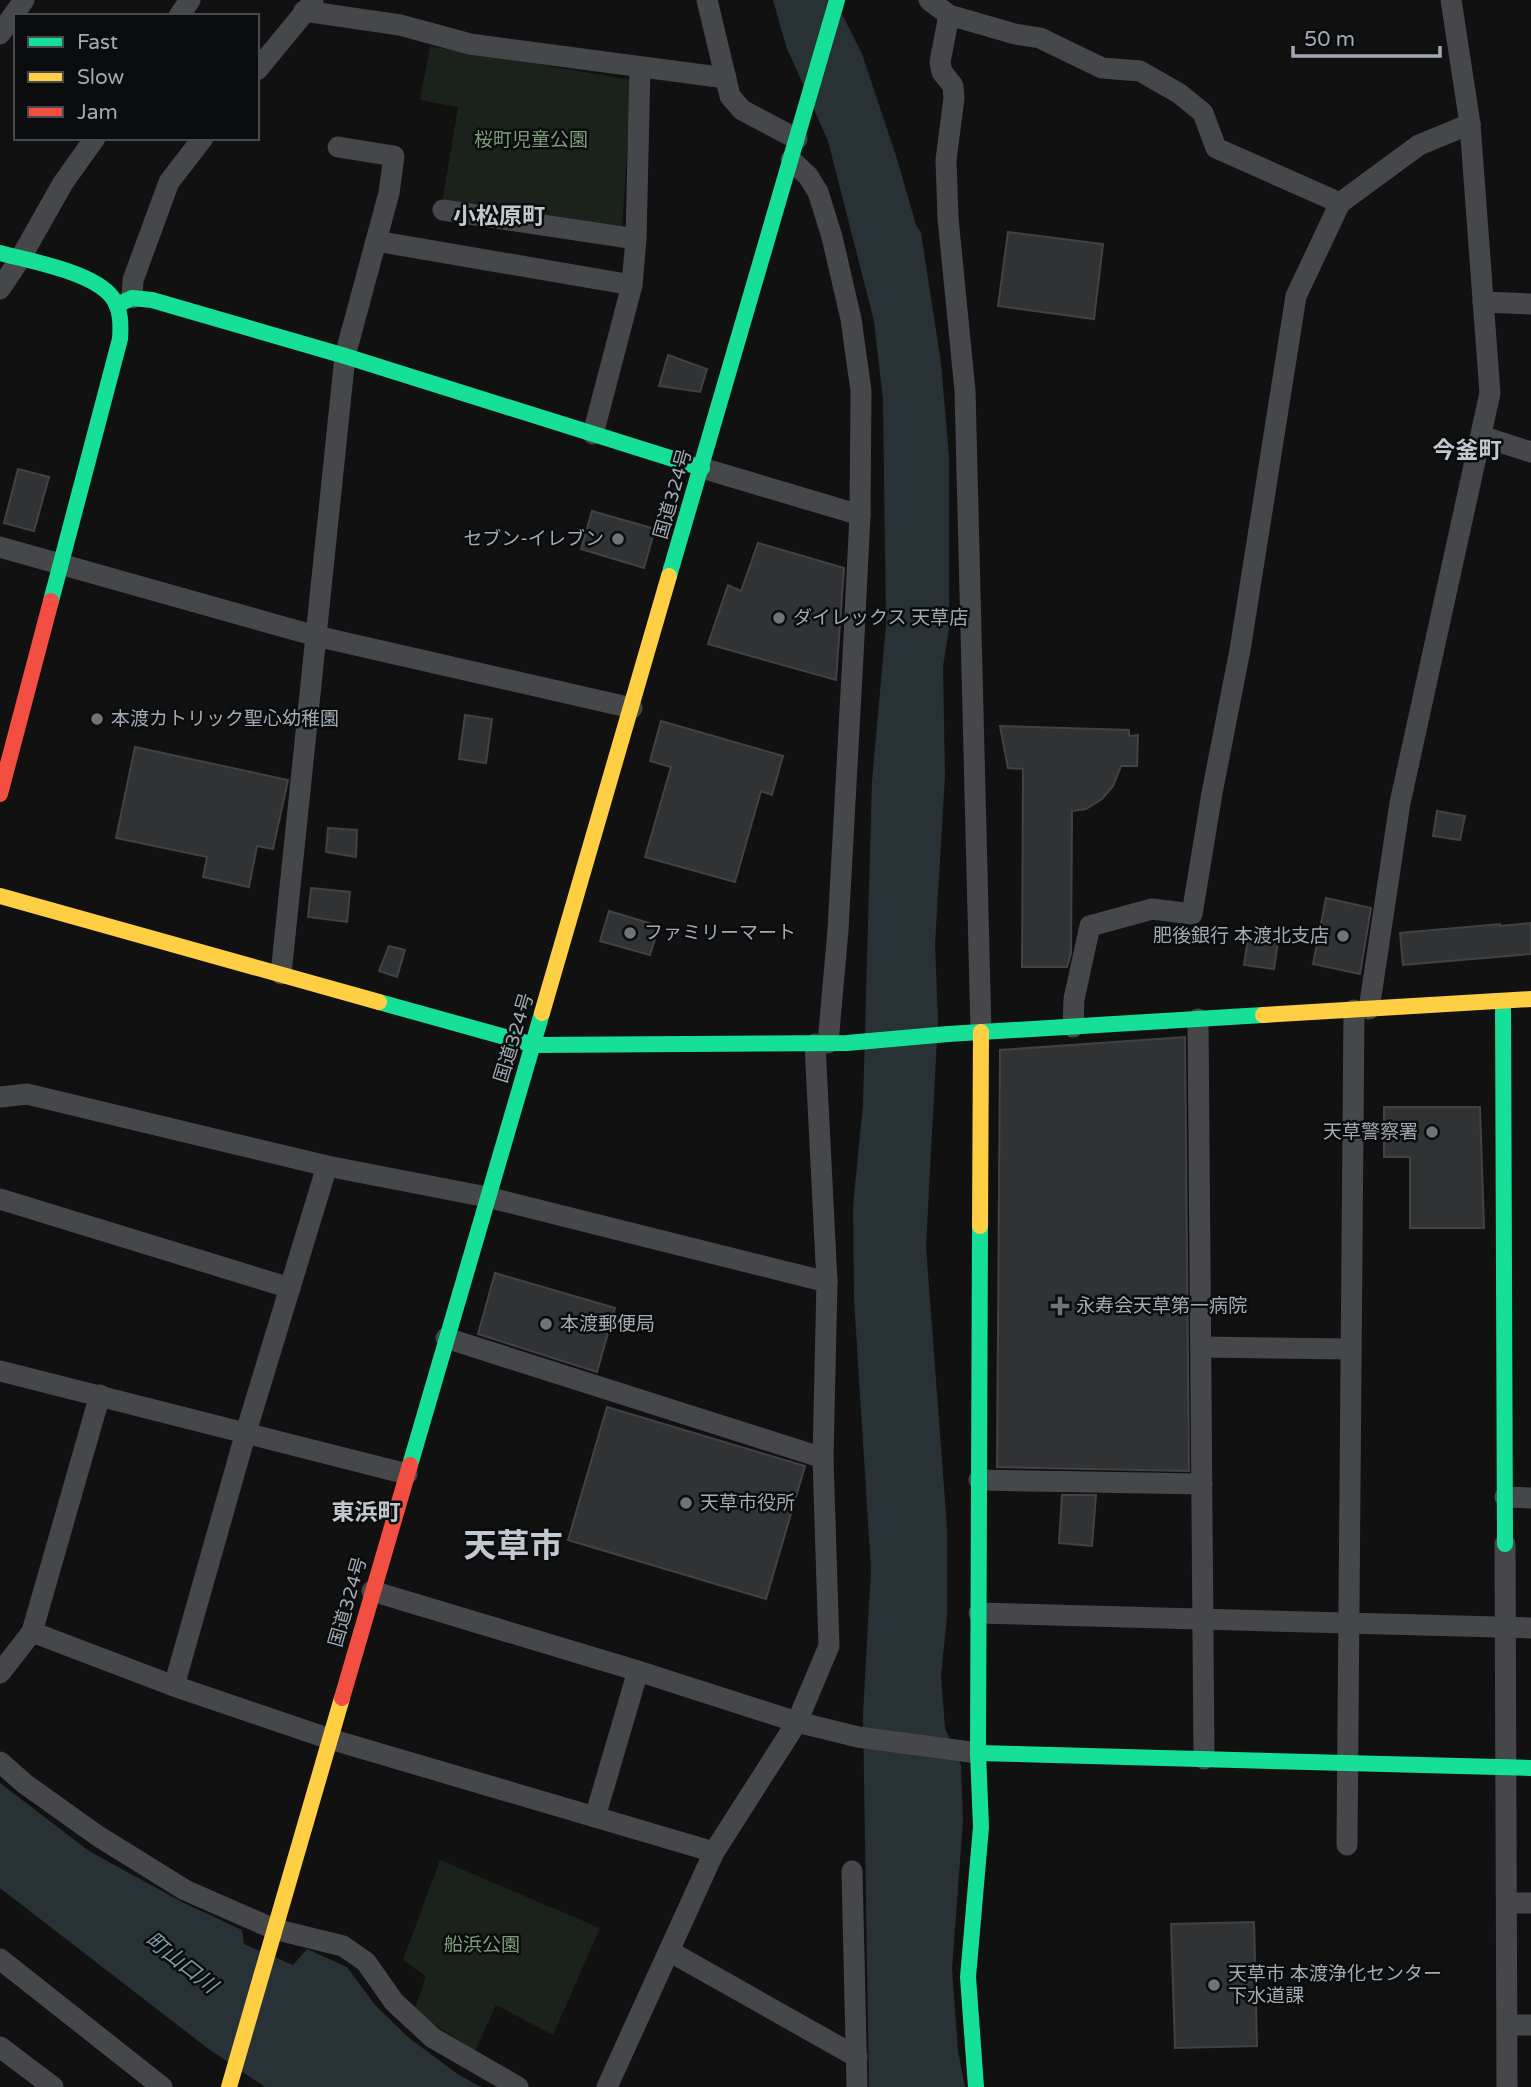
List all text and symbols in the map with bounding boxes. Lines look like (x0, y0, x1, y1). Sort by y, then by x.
legend (14, 14, 259, 140)
scale bar (1293, 14, 1440, 58)
text: 50 m (1304, 27, 1355, 52)
text: Fast (77, 30, 118, 55)
text: Slow (77, 65, 125, 90)
text: Jam (77, 100, 118, 125)
park label: 桜町児童公園 (474, 129, 588, 151)
district label: 小松原町 (453, 203, 545, 231)
district label: 今釜町 (1433, 437, 1502, 465)
street label: 国道324号 (650, 446, 696, 542)
place label: セブン-イレブン (463, 528, 604, 550)
marker: セブン-イレブン (610, 531, 626, 547)
place label: ダイレックス 天草店 (793, 607, 968, 629)
marker: ダイレックス 天草店 (771, 610, 787, 626)
place label: 本渡カトリック聖心幼稚園 (111, 708, 339, 730)
marker: 本渡カトリック聖心幼稚園 (89, 711, 105, 727)
place label: ファミリーマート (644, 922, 796, 944)
marker: ファミリーマート (622, 925, 638, 941)
place label: 肥後銀行 本渡北支店 (1153, 925, 1329, 947)
marker: 肥後銀行 本渡北支店 (1335, 928, 1351, 944)
street label: 国道324号 (490, 990, 538, 1086)
place label: 天草警察署 (1323, 1121, 1418, 1143)
marker: 天草警察署 (1424, 1124, 1440, 1140)
place label: 永寿会天草第一病院 (1076, 1295, 1247, 1317)
marker: 永寿会天草第一病院 (1050, 1296, 1070, 1316)
place label: 本渡郵便局 (560, 1313, 655, 1335)
marker: 本渡郵便局 (538, 1316, 554, 1332)
place label: 天草市役所 (700, 1492, 795, 1514)
marker: 天草市役所 (678, 1495, 694, 1511)
district label: 東浜町 (332, 1499, 401, 1527)
district label: 天草市 (464, 1527, 563, 1566)
street label: 国道324号 (325, 1554, 371, 1650)
water label: 町山口川 (140, 1927, 223, 2000)
park label: 船浜公園 (444, 1934, 520, 1956)
place label: 天草市 本渡浄化センター 下水道課 (1228, 1963, 1442, 2007)
marker: 天草市 本渡浄化センター 下水道課 (1206, 1977, 1222, 1993)

